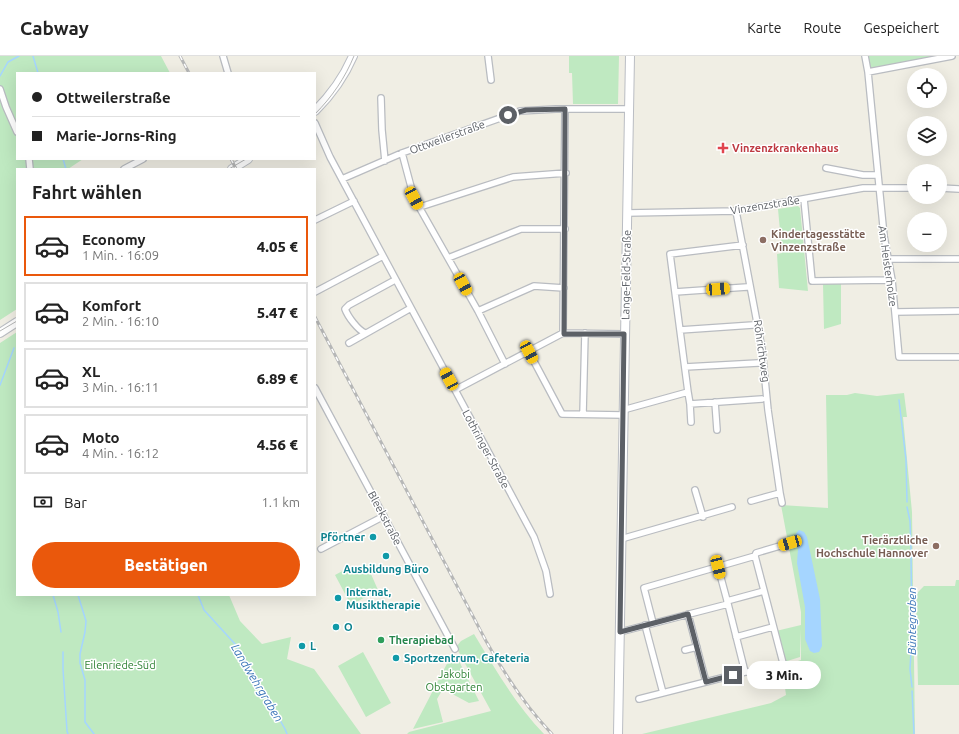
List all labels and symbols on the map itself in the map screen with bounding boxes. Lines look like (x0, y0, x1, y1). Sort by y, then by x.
route start (499, 106, 517, 124)
street label: Ottweilerstraße (408, 118, 486, 156)
marker: Vinzenzkrankenhaus (717, 142, 729, 154)
place label: Vinzenzkrankenhaus (732, 142, 839, 154)
car (403, 185, 425, 211)
street label: Vinzenzstraße (729, 194, 801, 216)
street label: Am Heisterholze (876, 225, 900, 307)
place label: Kindertagesstätte Vinzenzstraße (771, 228, 865, 253)
street label: Lange-Feld-Straße (619, 230, 633, 320)
marker: Kindertagesstätte Vinzenzstraße (758, 235, 768, 245)
car (452, 271, 474, 297)
car (706, 282, 730, 296)
street label: Röhrichtweg (752, 319, 772, 383)
car (518, 339, 540, 365)
car (438, 366, 460, 392)
street label: Lothringer Straße (460, 408, 512, 490)
street label: Bleekstraße (366, 489, 404, 547)
place label: Pförtner (320, 531, 365, 543)
marker: Pförtner (368, 532, 378, 542)
car (777, 534, 803, 552)
place label: Tierärztliche Hochschule Hannover (816, 534, 928, 559)
marker: Tierärztliche Hochschule Hannover (931, 541, 941, 551)
marker: Ausbildung Büro (381, 551, 391, 561)
car (709, 554, 727, 580)
place label: Ausbildung Büro (343, 563, 429, 575)
place label: Internat, Musiktherapie (346, 586, 420, 611)
water label: Büntegraben (905, 587, 918, 655)
marker: Internat, Musiktherapie (333, 593, 343, 603)
place label: O (344, 621, 353, 633)
marker: O (331, 622, 341, 632)
place label: Therapiebad (389, 634, 454, 646)
marker: Therapiebad (376, 635, 386, 645)
place label: L (310, 640, 316, 652)
water label: Landwehrgraben (229, 641, 286, 724)
marker: L (297, 641, 307, 651)
place label: Sportzentrum, Cafeteria (404, 652, 530, 664)
marker: Sportzentrum, Cafeteria (391, 653, 401, 663)
park label: Eilenriede-Süd (84, 659, 156, 671)
callout: 3 Min. (747, 661, 821, 689)
route end (724, 666, 742, 684)
park label: Jakobi Obstgarten (426, 668, 482, 693)

